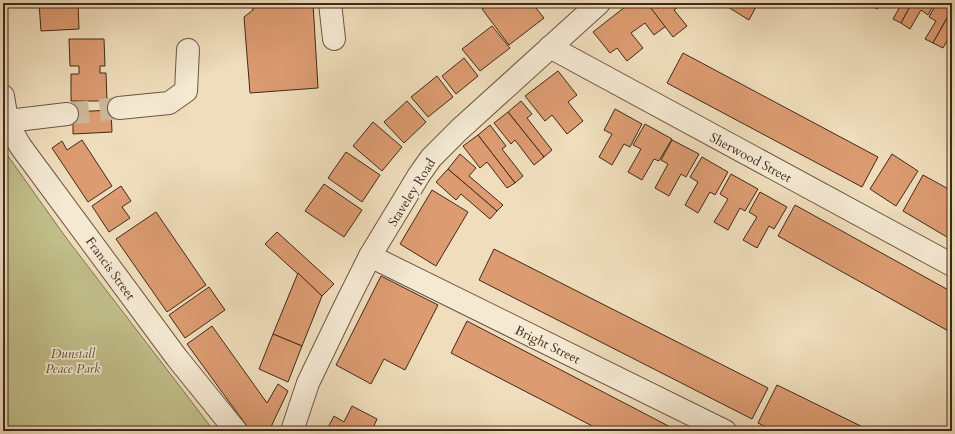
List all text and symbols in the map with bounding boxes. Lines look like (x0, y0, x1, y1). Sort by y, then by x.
street label: Sherwood Street (706, 129, 795, 187)
street label: Staveley Road (384, 155, 440, 230)
street label: Francis Street (81, 233, 139, 304)
street label: Bright Street (512, 321, 583, 368)
park label: Dunstall Peace Park (46, 345, 101, 378)

